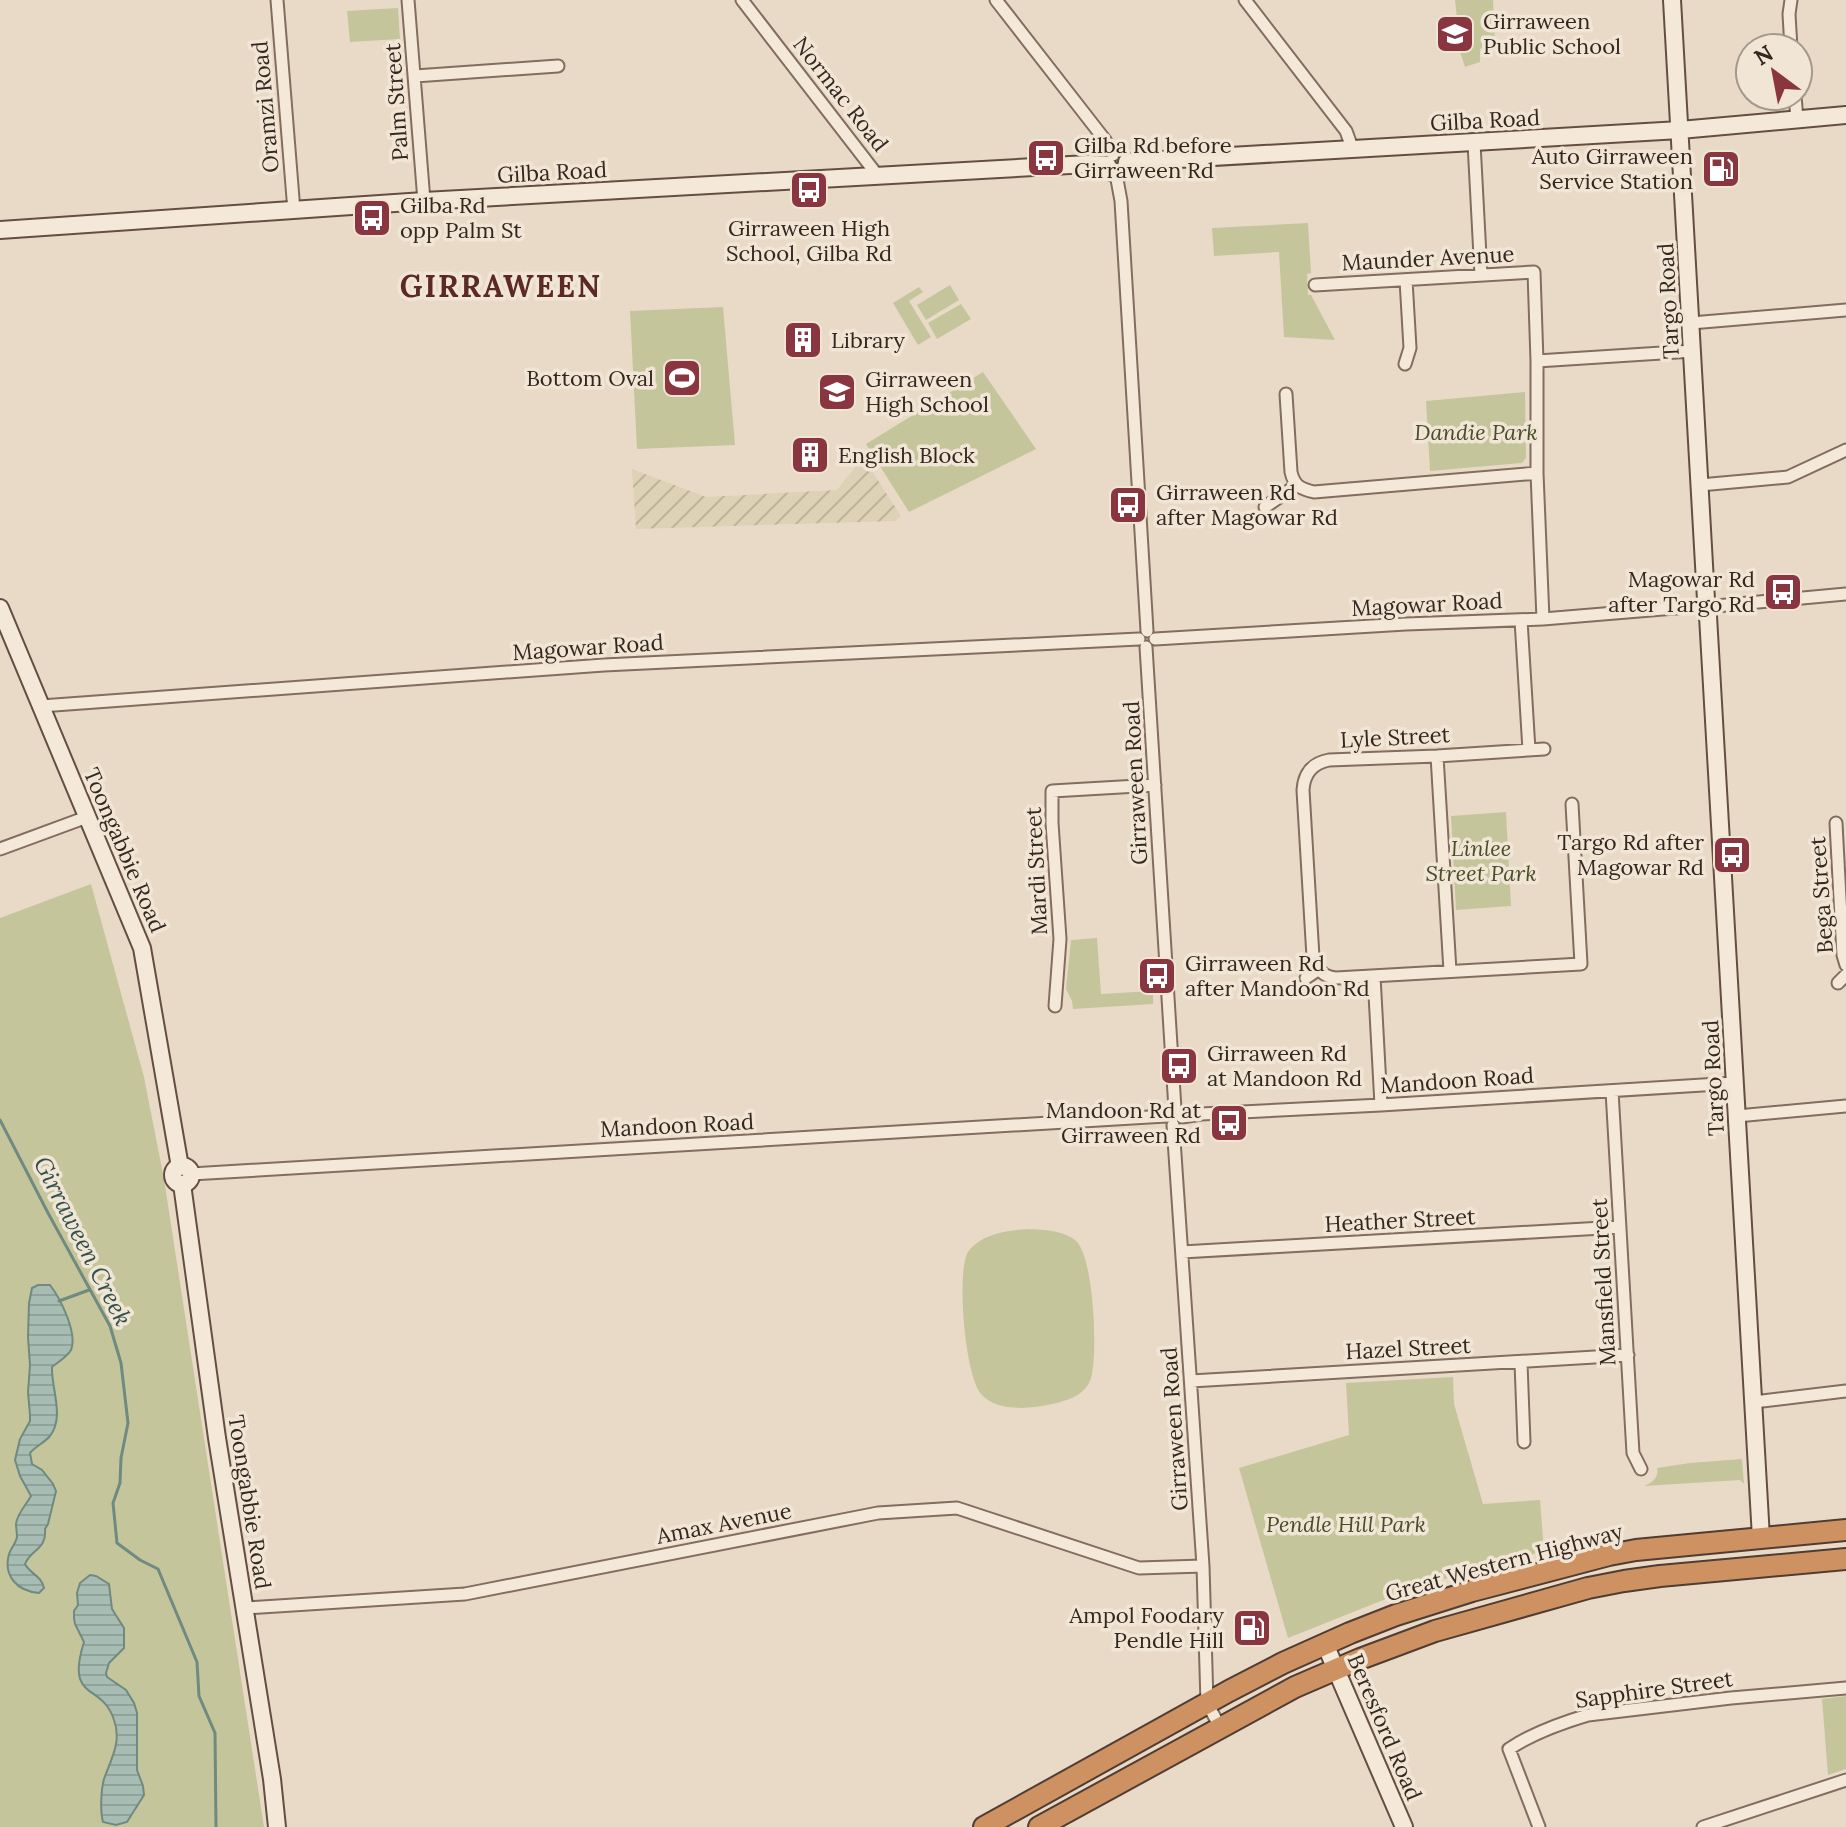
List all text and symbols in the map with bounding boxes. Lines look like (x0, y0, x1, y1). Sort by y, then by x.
place label: Girraween Public School (1483, 7, 1621, 60)
school or university icon: Girraween Public School (1434, 13, 1476, 55)
street label: Normac Road (787, 31, 895, 157)
north arrow (1734, 32, 1814, 112)
text: N (1749, 39, 1778, 71)
street label: Oramzi Road (245, 40, 285, 174)
street label: Palm Street (378, 42, 414, 162)
street label: Gilba Road (1429, 103, 1541, 137)
place label: Gilba Rd before Girraween Rd (1074, 131, 1232, 184)
bus stop icon: Gilba Rd before Girraween Rd (1025, 137, 1067, 179)
place label: Auto Girraween Service Station (1531, 142, 1693, 195)
fuel station icon: Auto Girraween Service Station (1700, 148, 1742, 190)
street label: Gilba Road (496, 155, 608, 189)
bus stop icon: Girraween High School, Gilba Rd (788, 169, 830, 211)
place label: Gilba Rd opp Palm St (400, 191, 522, 244)
bus stop icon: Gilba Rd opp Palm St (351, 197, 393, 239)
place label: Girraween High School, Gilba Rd (726, 214, 892, 267)
street label: Maunder Avenue (1341, 239, 1515, 277)
street label: Targo Road (1651, 242, 1685, 360)
district label: GIRRAWEEN (400, 267, 602, 305)
building icon: Library (782, 319, 824, 361)
place label: Library (831, 326, 905, 354)
sports icon: Bottom Oval (661, 357, 703, 399)
place label: Bottom Oval (526, 364, 654, 392)
place label: Girraween High School (865, 365, 989, 418)
school or university icon: Girraween High School (816, 371, 858, 413)
park label: Dandie Park (1414, 418, 1538, 446)
building icon: English Block (789, 434, 831, 476)
place label: English Block (838, 441, 975, 469)
place label: Girraween Rd after Magowar Rd (1156, 478, 1338, 531)
bus stop icon: Girraween Rd after Magowar Rd (1107, 484, 1149, 526)
place label: Magowar Rd after Targo Rd (1608, 565, 1755, 618)
bus stop icon: Magowar Rd after Targo Rd (1762, 571, 1804, 613)
street label: Magowar Road (1351, 586, 1503, 622)
street label: Magowar Road (512, 628, 664, 666)
street label: Girraween Road (1117, 700, 1153, 866)
street label: Lyle Street (1339, 720, 1451, 754)
street label: Toongabbie Road (78, 763, 172, 937)
street label: Mardi Street (1019, 806, 1053, 936)
place label: Targo Rd after Magowar Rd (1557, 828, 1704, 881)
park label: Linlee Street Park (1425, 834, 1537, 887)
bus stop icon: Targo Rd after Magowar Rd (1711, 834, 1753, 876)
street label: Bega Street (1803, 835, 1839, 954)
place label: Girraween Rd after Mandoon Rd (1185, 949, 1370, 1002)
bus stop icon: Girraween Rd after Mandoon Rd (1136, 955, 1178, 997)
street label: Targo Road (1696, 1019, 1730, 1137)
place label: Girraween Rd at Mandoon Rd (1207, 1039, 1362, 1092)
bus stop icon: Girraween Rd at Mandoon Rd (1158, 1045, 1200, 1087)
street label: Mandoon Road (1379, 1061, 1535, 1099)
place label: Mandoon Rd at Girraween Rd (1046, 1096, 1201, 1149)
bus stop icon: Mandoon Rd at Girraween Rd (1208, 1102, 1250, 1144)
street label: Mandoon Road (599, 1107, 755, 1143)
water label: Girraween Creek (27, 1151, 139, 1331)
street label: Mansfield Street (1585, 1197, 1621, 1367)
street label: Heather Street (1324, 1202, 1477, 1238)
street label: Hazel Street (1345, 1331, 1472, 1365)
street label: Girraween Road (1154, 1346, 1194, 1512)
street label: Toongabbie Road (222, 1413, 278, 1591)
street label: Amax Avenue (653, 1496, 794, 1550)
park label: Pendle Hill Park (1266, 1510, 1426, 1538)
street label: Great Western Highway (1382, 1517, 1626, 1607)
place label: Ampol Foodary Pendle Hill (1068, 1601, 1224, 1654)
fuel station icon: Ampol Foodary Pendle Hill (1231, 1607, 1273, 1649)
street label: Beresford Road (1342, 1649, 1428, 1805)
street label: Sapphire Street (1573, 1664, 1735, 1714)

